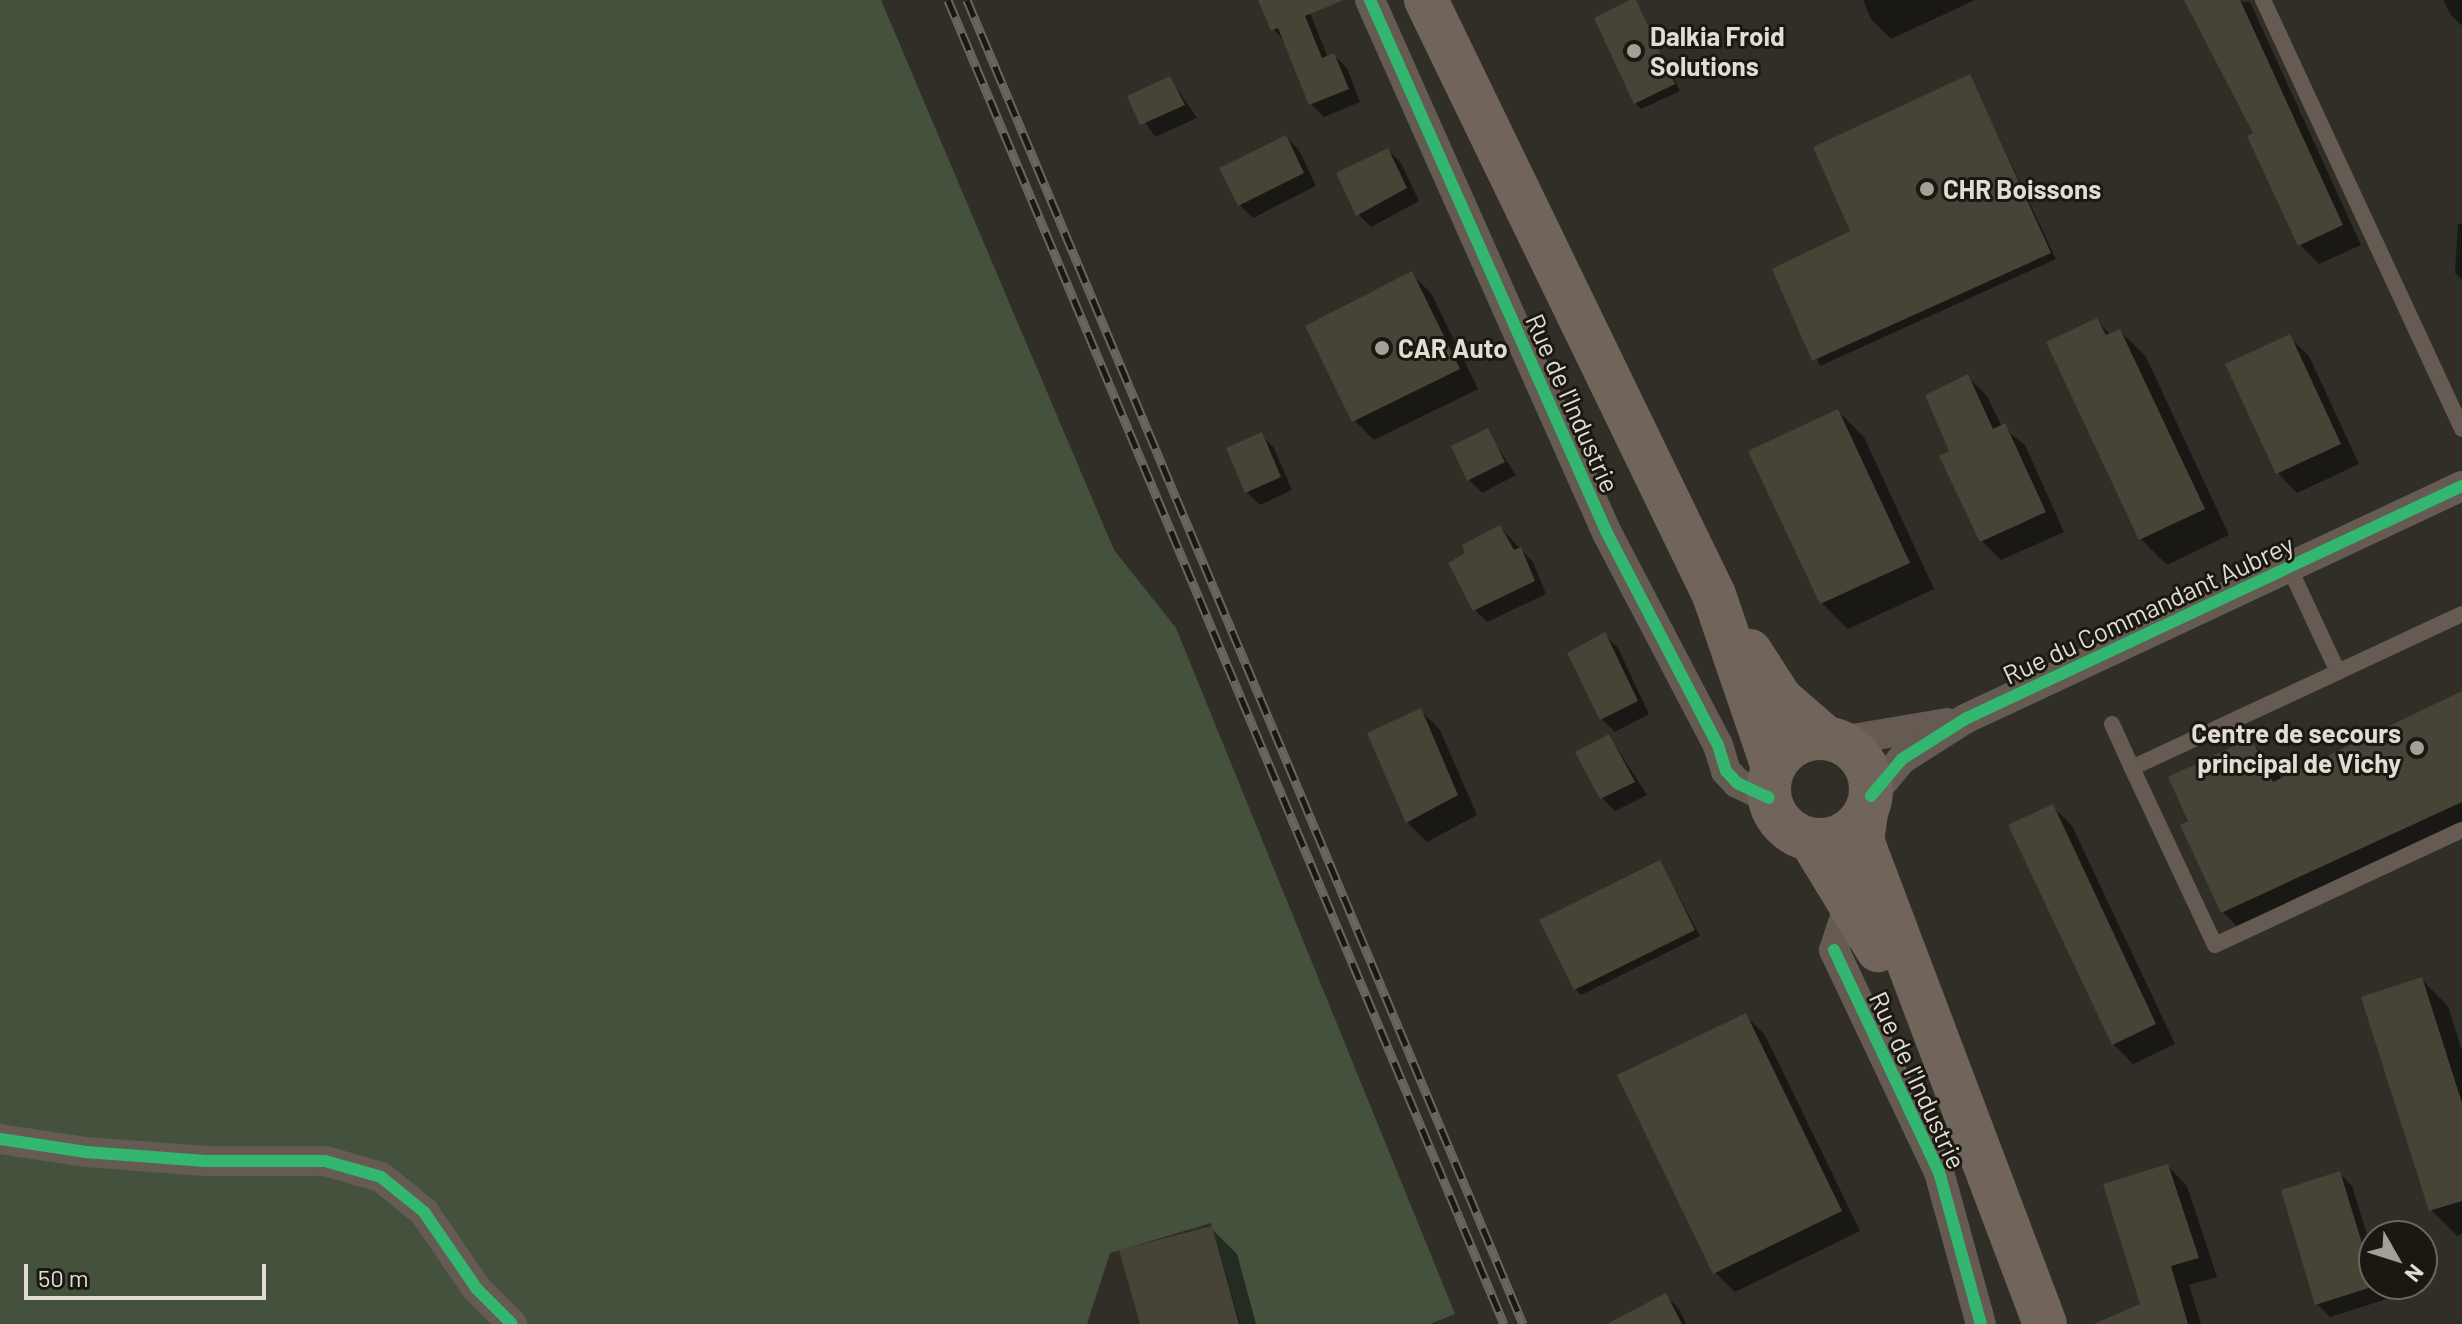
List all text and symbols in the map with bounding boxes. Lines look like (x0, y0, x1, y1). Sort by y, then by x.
place label: Dalkia Froid Solutions (1650, 20, 1785, 82)
marker: Dalkia Froid Solutions (1625, 42, 1643, 60)
place label: CHR Boissons (1943, 173, 2101, 205)
marker: CHR Boissons (1918, 180, 1936, 198)
street label: Rue de l'Industrie (1520, 309, 1626, 497)
place label: CAR Auto (1398, 332, 1508, 364)
marker: CAR Auto (1373, 339, 1391, 357)
street label: Rue du Commandant Aubrey (1998, 528, 2298, 690)
place label: Centre de secours principal de Vichy (2191, 717, 2401, 778)
marker: Centre de secours principal de Vichy (2408, 739, 2426, 757)
street label: Rue de l'Industrie (1863, 986, 1973, 1174)
north arrow (2358, 1220, 2438, 1300)
scale bar (28, 1248, 270, 1298)
text: N (2400, 1260, 2430, 1288)
text: 50 m (38, 1263, 89, 1292)

